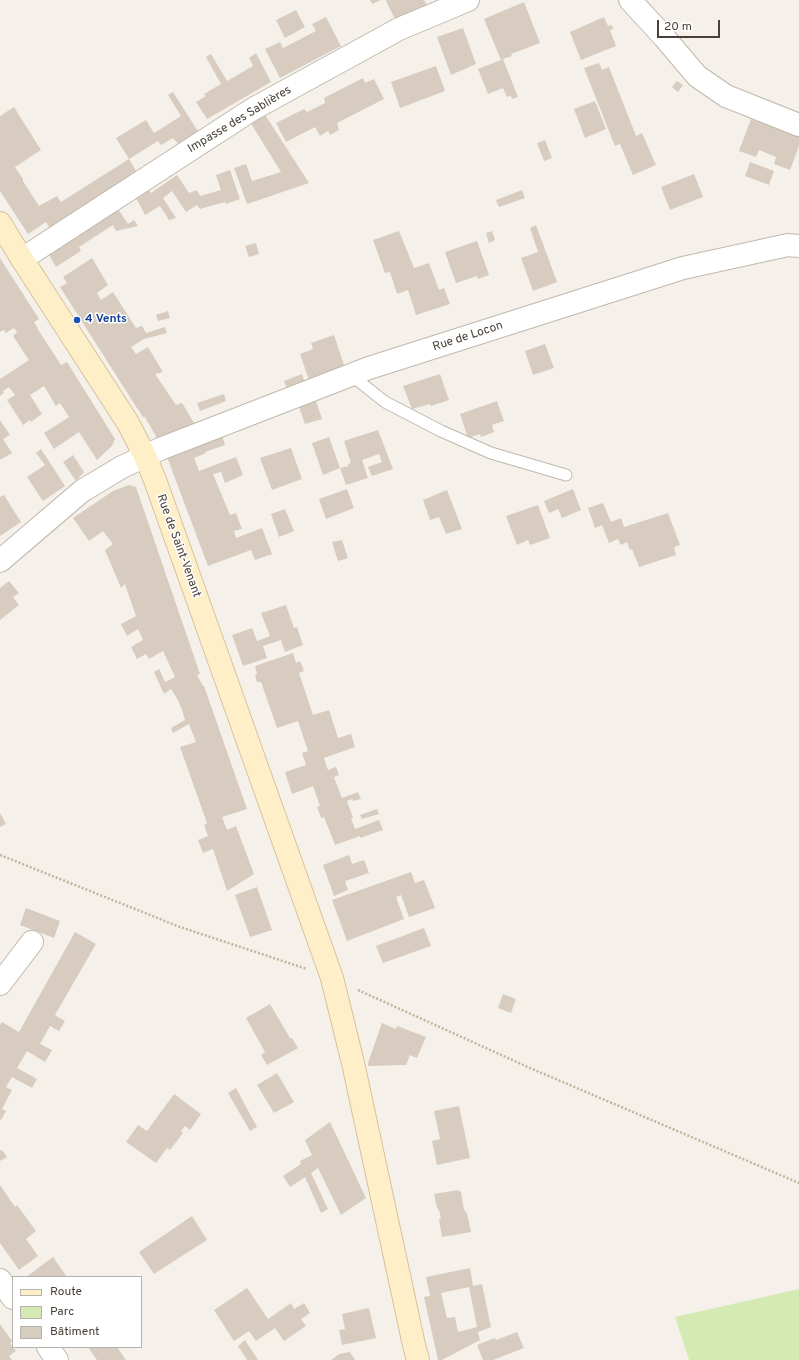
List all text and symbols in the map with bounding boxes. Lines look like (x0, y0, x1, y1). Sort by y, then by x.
scale bar (659, 12, 722, 38)
text: 20 m (664, 19, 692, 35)
street label: Impasse des Sablières (186, 83, 294, 157)
place label: 4 Vents (85, 313, 127, 327)
marker: 4 Vents (72, 315, 82, 325)
street label: Rue de Locon (431, 319, 505, 355)
street label: Rue de Saint-Venant (153, 492, 203, 600)
legend (12, 1276, 142, 1348)
text: Route (50, 1284, 82, 1300)
text: Parc (50, 1304, 74, 1320)
text: Bâtiment (50, 1324, 100, 1340)

